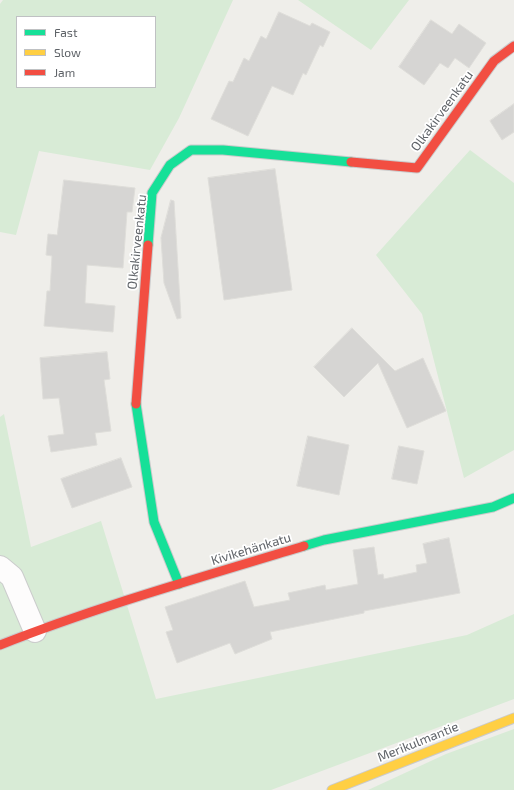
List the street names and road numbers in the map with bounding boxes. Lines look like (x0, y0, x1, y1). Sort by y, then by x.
street label: Olkakirveenkatu (408, 68, 476, 154)
street label: Olkakirveenkatu (124, 194, 150, 290)
street label: Kivikehänkatu (209, 529, 293, 569)
street label: Merikulmantie (375, 719, 461, 765)

